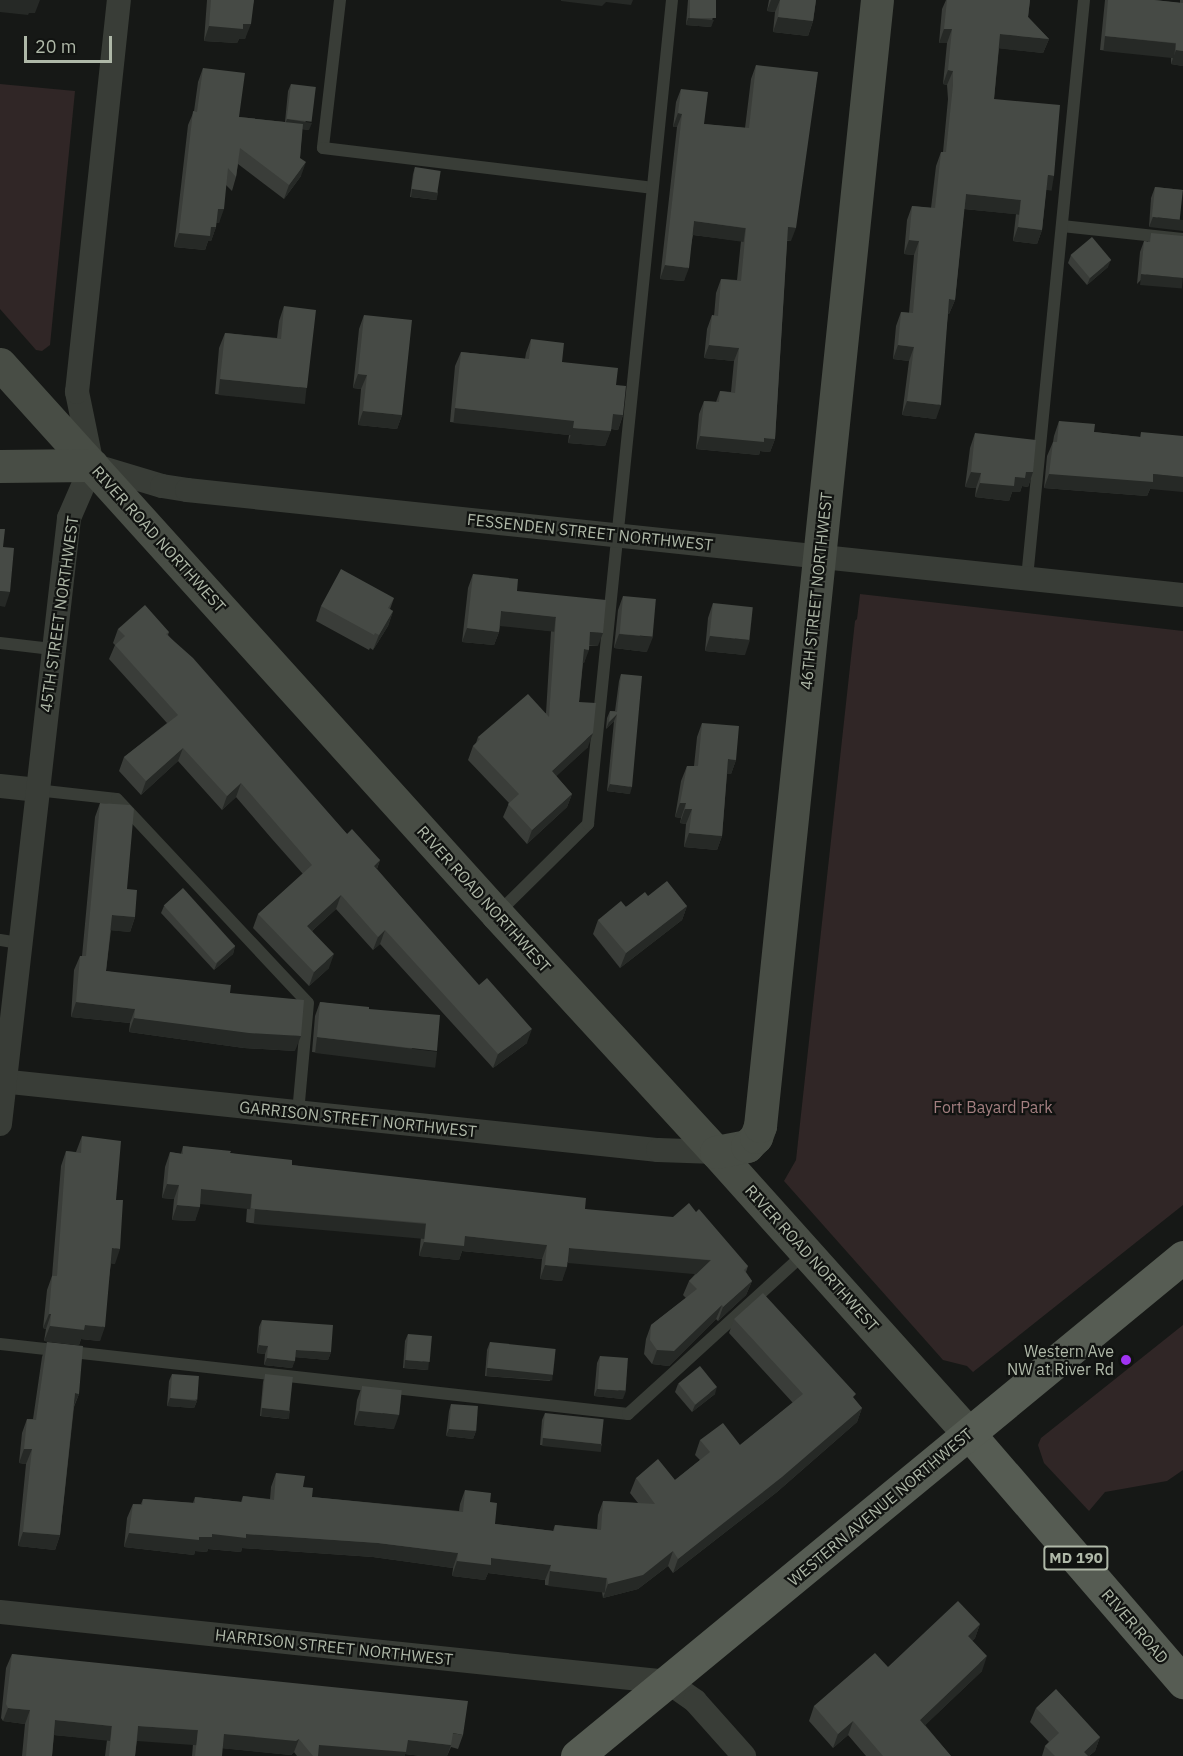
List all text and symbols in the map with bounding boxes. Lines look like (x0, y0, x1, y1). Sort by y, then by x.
scale bar (27, 24, 116, 62)
text: 20 m (35, 35, 77, 58)
street label: RIVER ROAD NORTHWEST (88, 462, 230, 616)
street label: 46TH STREET NORTHWEST (796, 491, 836, 691)
street label: FESSENDEN STREET NORTHWEST (466, 510, 714, 554)
street label: 45TH STREET NORTHWEST (36, 514, 82, 714)
street label: RIVER ROAD NORTHWEST (413, 822, 555, 976)
street label: GARRISON STREET NORTHWEST (238, 1097, 478, 1141)
park label: Fort Bayard Park (933, 1097, 1053, 1117)
street label: RIVER ROAD NORTHWEST (741, 1181, 883, 1335)
place label: Western Ave NW at River Rd (1007, 1341, 1114, 1379)
marker: Western Ave NW at River Rd (1119, 1353, 1133, 1367)
street label: WESTERN AVENUE NORTHWEST (784, 1424, 976, 1590)
road number: MD 190 (1043, 1546, 1109, 1570)
street label: RIVER ROAD (1098, 1585, 1172, 1667)
street label: HARRISON STREET NORTHWEST (214, 1625, 454, 1669)

